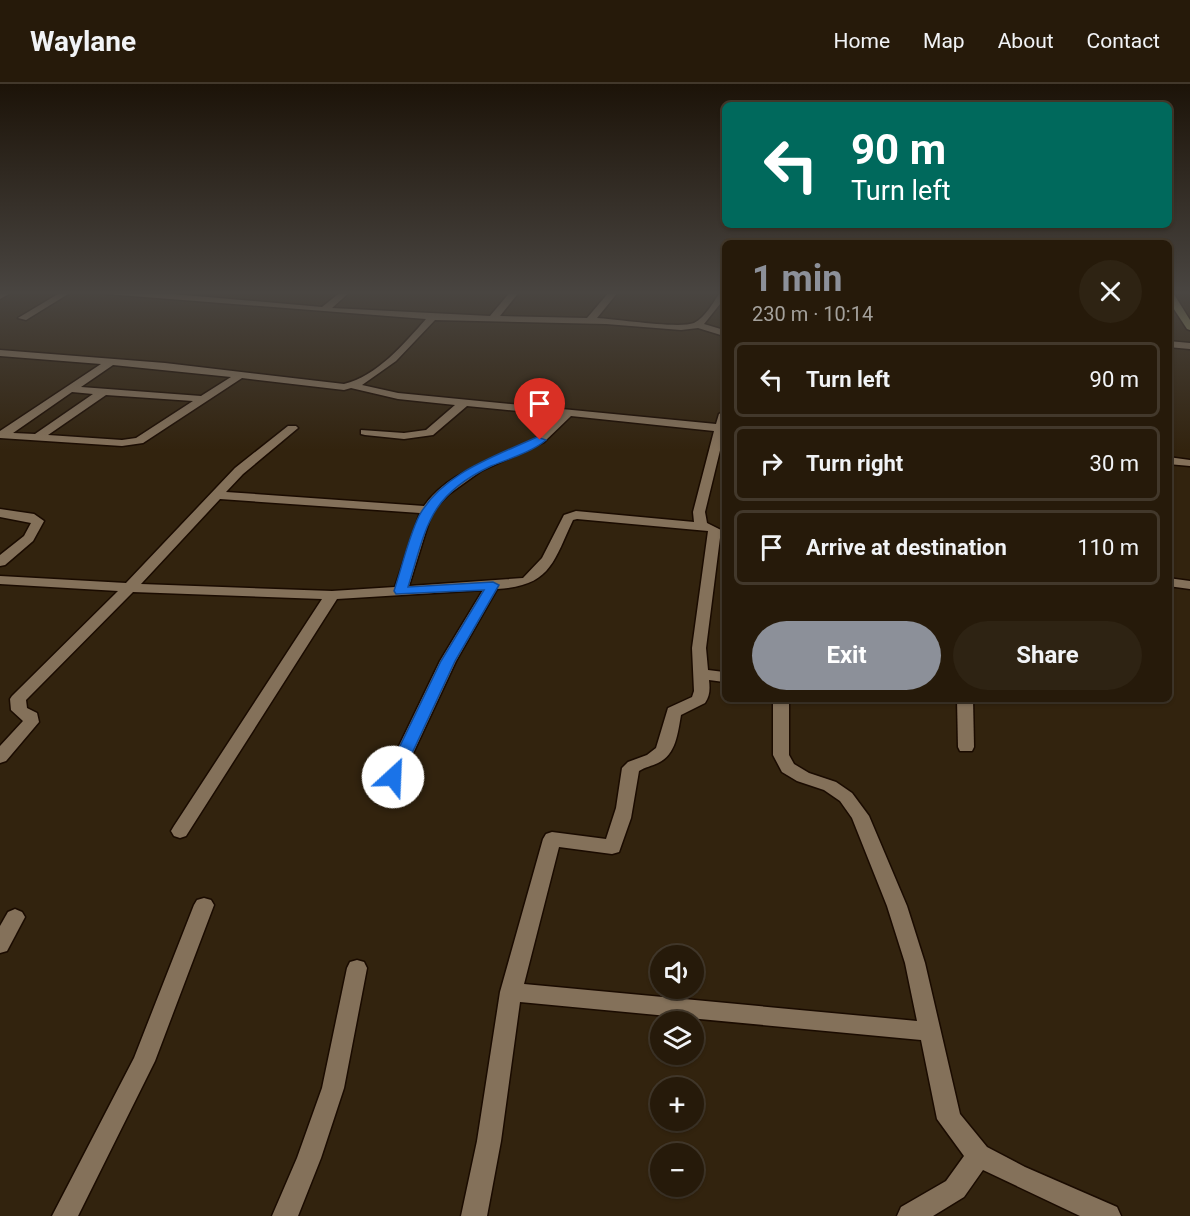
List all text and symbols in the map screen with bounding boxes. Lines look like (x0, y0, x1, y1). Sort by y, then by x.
text: Waylane (30, 25, 136, 58)
text: Home (834, 29, 890, 53)
text: Map (923, 29, 965, 53)
text: About (998, 29, 1054, 53)
text: Contact (1087, 29, 1160, 53)
text: 90 m (851, 125, 946, 174)
icon: left (752, 126, 830, 204)
text: Turn left (851, 175, 951, 207)
text: 1 min (752, 258, 843, 300)
button: close (1079, 260, 1142, 323)
text: 230 m · 10:14 (752, 302, 873, 326)
icon: left (755, 363, 788, 396)
text: Turn left (806, 367, 890, 392)
text: 90 m (1090, 367, 1139, 392)
pin (514, 378, 565, 440)
icon: arrive (523, 387, 556, 420)
icon: right (755, 447, 788, 480)
text: Turn right (806, 451, 903, 476)
text: 30 m (1090, 451, 1139, 476)
icon: arrive (755, 531, 788, 564)
text: Arrive at destination (806, 535, 1007, 560)
text: 110 m (1077, 535, 1139, 560)
button: Exit (752, 621, 941, 690)
button: Share (953, 621, 1142, 690)
position arrow (361, 745, 425, 809)
map controls (650, 945, 704, 1197)
button: sound (650, 945, 704, 999)
button: layers (650, 1011, 704, 1065)
button: + (650, 1077, 704, 1131)
button: − (650, 1143, 704, 1197)

